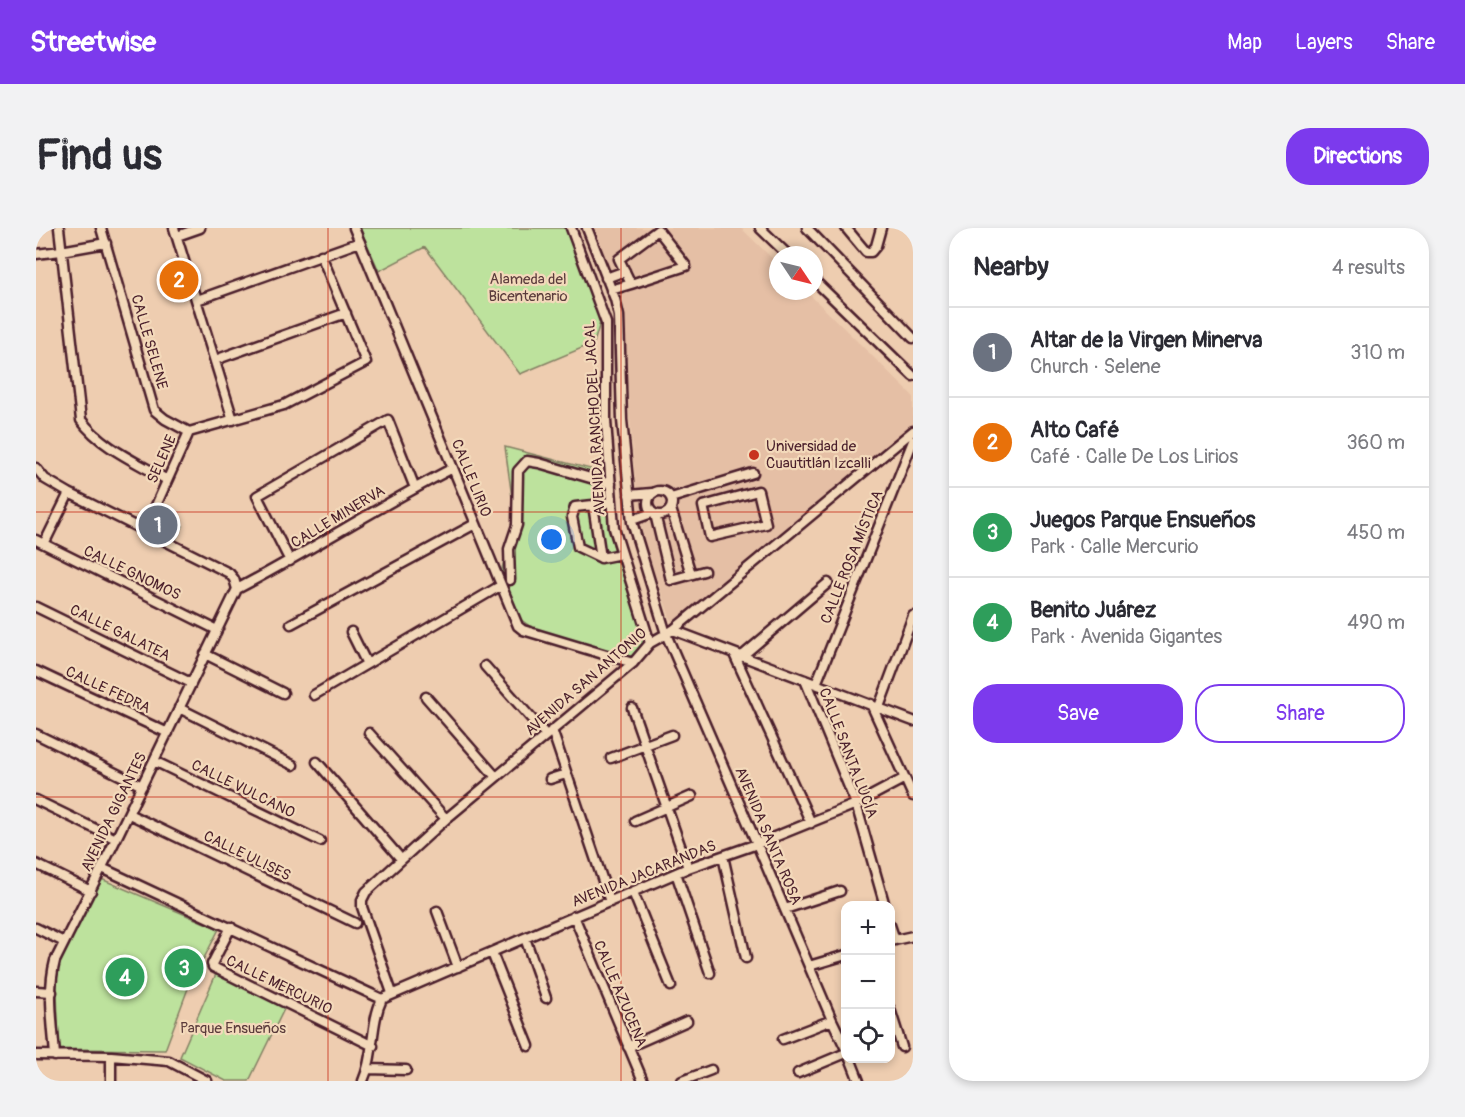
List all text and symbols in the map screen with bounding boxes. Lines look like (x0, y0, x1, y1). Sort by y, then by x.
text: Streetwise (30, 25, 156, 60)
text: Map (1227, 29, 1262, 56)
text: Layers (1295, 29, 1353, 56)
text: Share (1386, 29, 1435, 56)
button: Directions (1286, 128, 1429, 185)
text: Find us (36, 130, 162, 182)
north arrow (769, 246, 823, 300)
text: Nearby (973, 251, 1049, 283)
text: 4 results (1332, 255, 1405, 280)
pin: 2 (160, 257, 198, 302)
park label: Alameda del Bicentenario (489, 270, 567, 306)
street label: CALLE SELENE (126, 292, 172, 392)
street label: AVENIDA RANCHO DEL JACAL (580, 320, 610, 516)
text: Altar de la Virgen Minerva (1030, 326, 1263, 354)
text: 1 (989, 340, 996, 365)
text: 310 m (1350, 340, 1405, 365)
text: Church · Selene (1030, 354, 1161, 379)
text: Alto Café (1030, 416, 1119, 444)
text: 2 (987, 430, 998, 455)
text: 360 m (1346, 430, 1405, 455)
street label: SELENE (143, 432, 181, 486)
street label: CALLE LIRIO (447, 436, 495, 520)
place label: Universidad de Cuautitlán Izcalli (766, 437, 871, 473)
text: Café · Calle De Los Lirios (1030, 444, 1238, 469)
marker: Universidad de Cuautitlán Izcalli (747, 448, 761, 462)
street label: CALLE MINERVA (288, 481, 389, 552)
street label: CALLE ROSA MÍSTICA (817, 487, 888, 627)
pin: 1 (138, 502, 178, 548)
text: Juegos Parque Ensueños (1030, 506, 1255, 534)
text: 3 (987, 520, 998, 545)
text: 450 m (1347, 520, 1405, 545)
your location (537, 525, 566, 554)
text: Park · Calle Mercurio (1030, 534, 1199, 559)
street label: CALLE GNOMOS (80, 541, 184, 605)
text: Benito Juárez (1030, 596, 1156, 624)
street label: CALLE GALATEA (67, 600, 174, 666)
text: 4 (987, 610, 998, 635)
text: 490 m (1347, 610, 1405, 635)
street label: AVENIDA SAN ANTONIO (521, 624, 651, 740)
text: Park · Avenida Gigantes (1030, 624, 1222, 649)
street label: CALLE FEDRA (62, 662, 154, 718)
button: Save (973, 684, 1183, 743)
button: Share (1195, 684, 1405, 743)
street label: CALLE SANTA LUCÍA (814, 685, 882, 821)
street label: AVENIDA GIGANTES (77, 749, 151, 875)
street label: CALLE VULCANO (188, 756, 298, 822)
street label: AVENIDA SANTA ROSA (730, 764, 806, 908)
street label: CALLE ULISES (200, 827, 294, 885)
street label: AVENIDA JACARANDAS (569, 836, 719, 912)
map controls (841, 901, 895, 1063)
button: + (841, 901, 895, 955)
street label: CALLE AZUCENA (589, 938, 651, 1050)
pin: 3 (164, 946, 204, 990)
street label: CALLE MERCURIO (223, 951, 335, 1019)
pin: 4 (106, 954, 145, 999)
button: − (841, 955, 895, 1009)
button: locate (841, 1009, 895, 1063)
park label: Parque Ensueños (180, 1019, 286, 1038)

